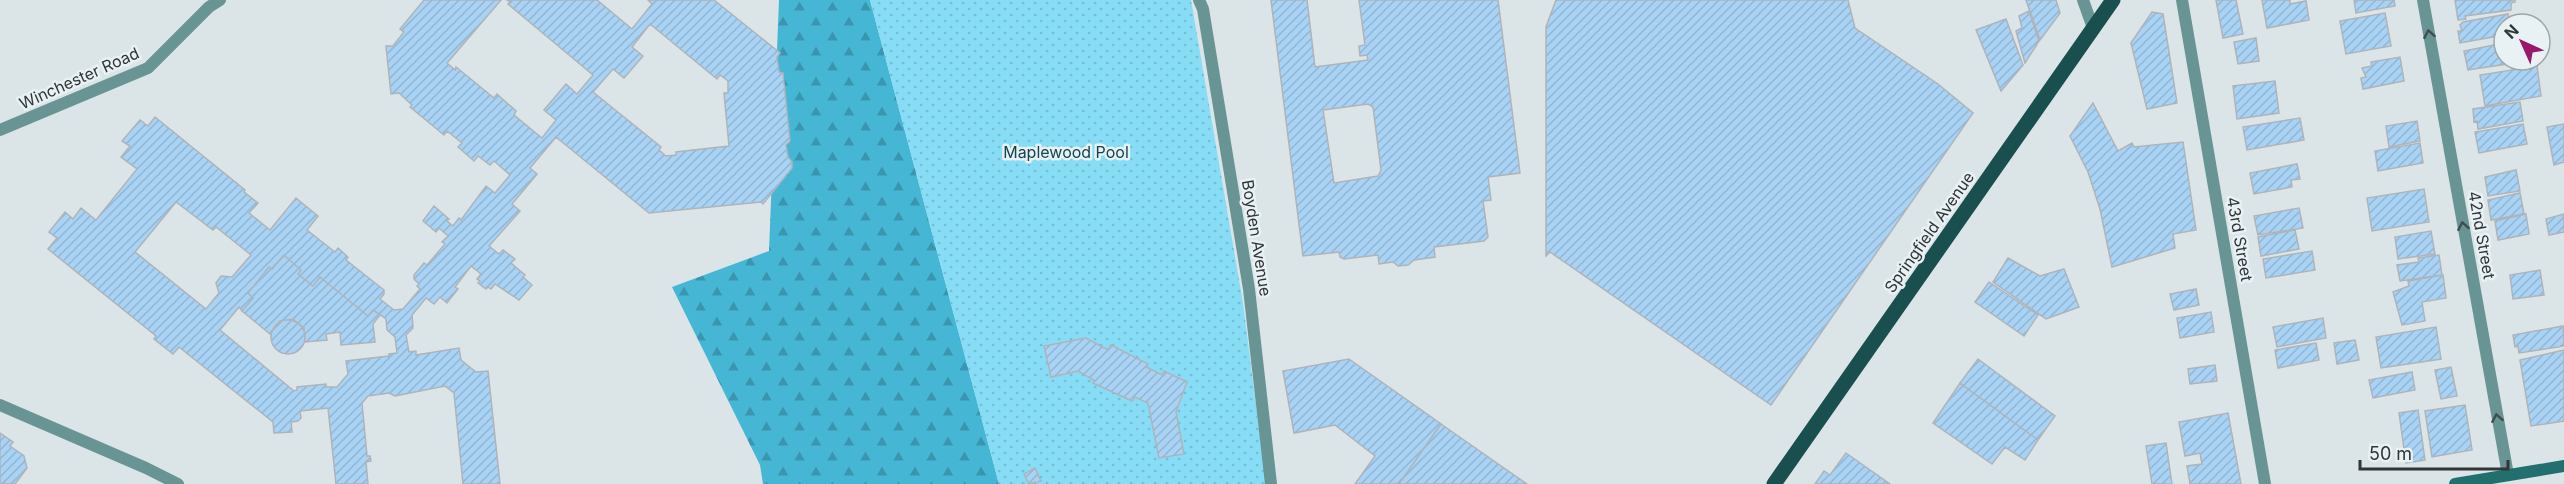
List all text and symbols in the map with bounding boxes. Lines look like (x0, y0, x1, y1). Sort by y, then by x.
north arrow (2492, 12, 2552, 72)
text: N (2500, 20, 2523, 43)
one-way arrow (2423, 29, 2436, 39)
street label: Winchester Road (16, 43, 142, 113)
park label: Maplewood Pool (1003, 142, 1129, 162)
street label: Springfield Avenue (1880, 168, 1978, 296)
street label: Boyden Avenue (1238, 178, 1276, 298)
street label: 42nd Street (2464, 189, 2500, 281)
street label: 43rd Street (2223, 195, 2257, 283)
one-way arrow (2457, 221, 2470, 231)
one-way arrow (2492, 413, 2504, 422)
scale bar (2360, 433, 2508, 471)
text: 50 m (2369, 443, 2412, 464)

